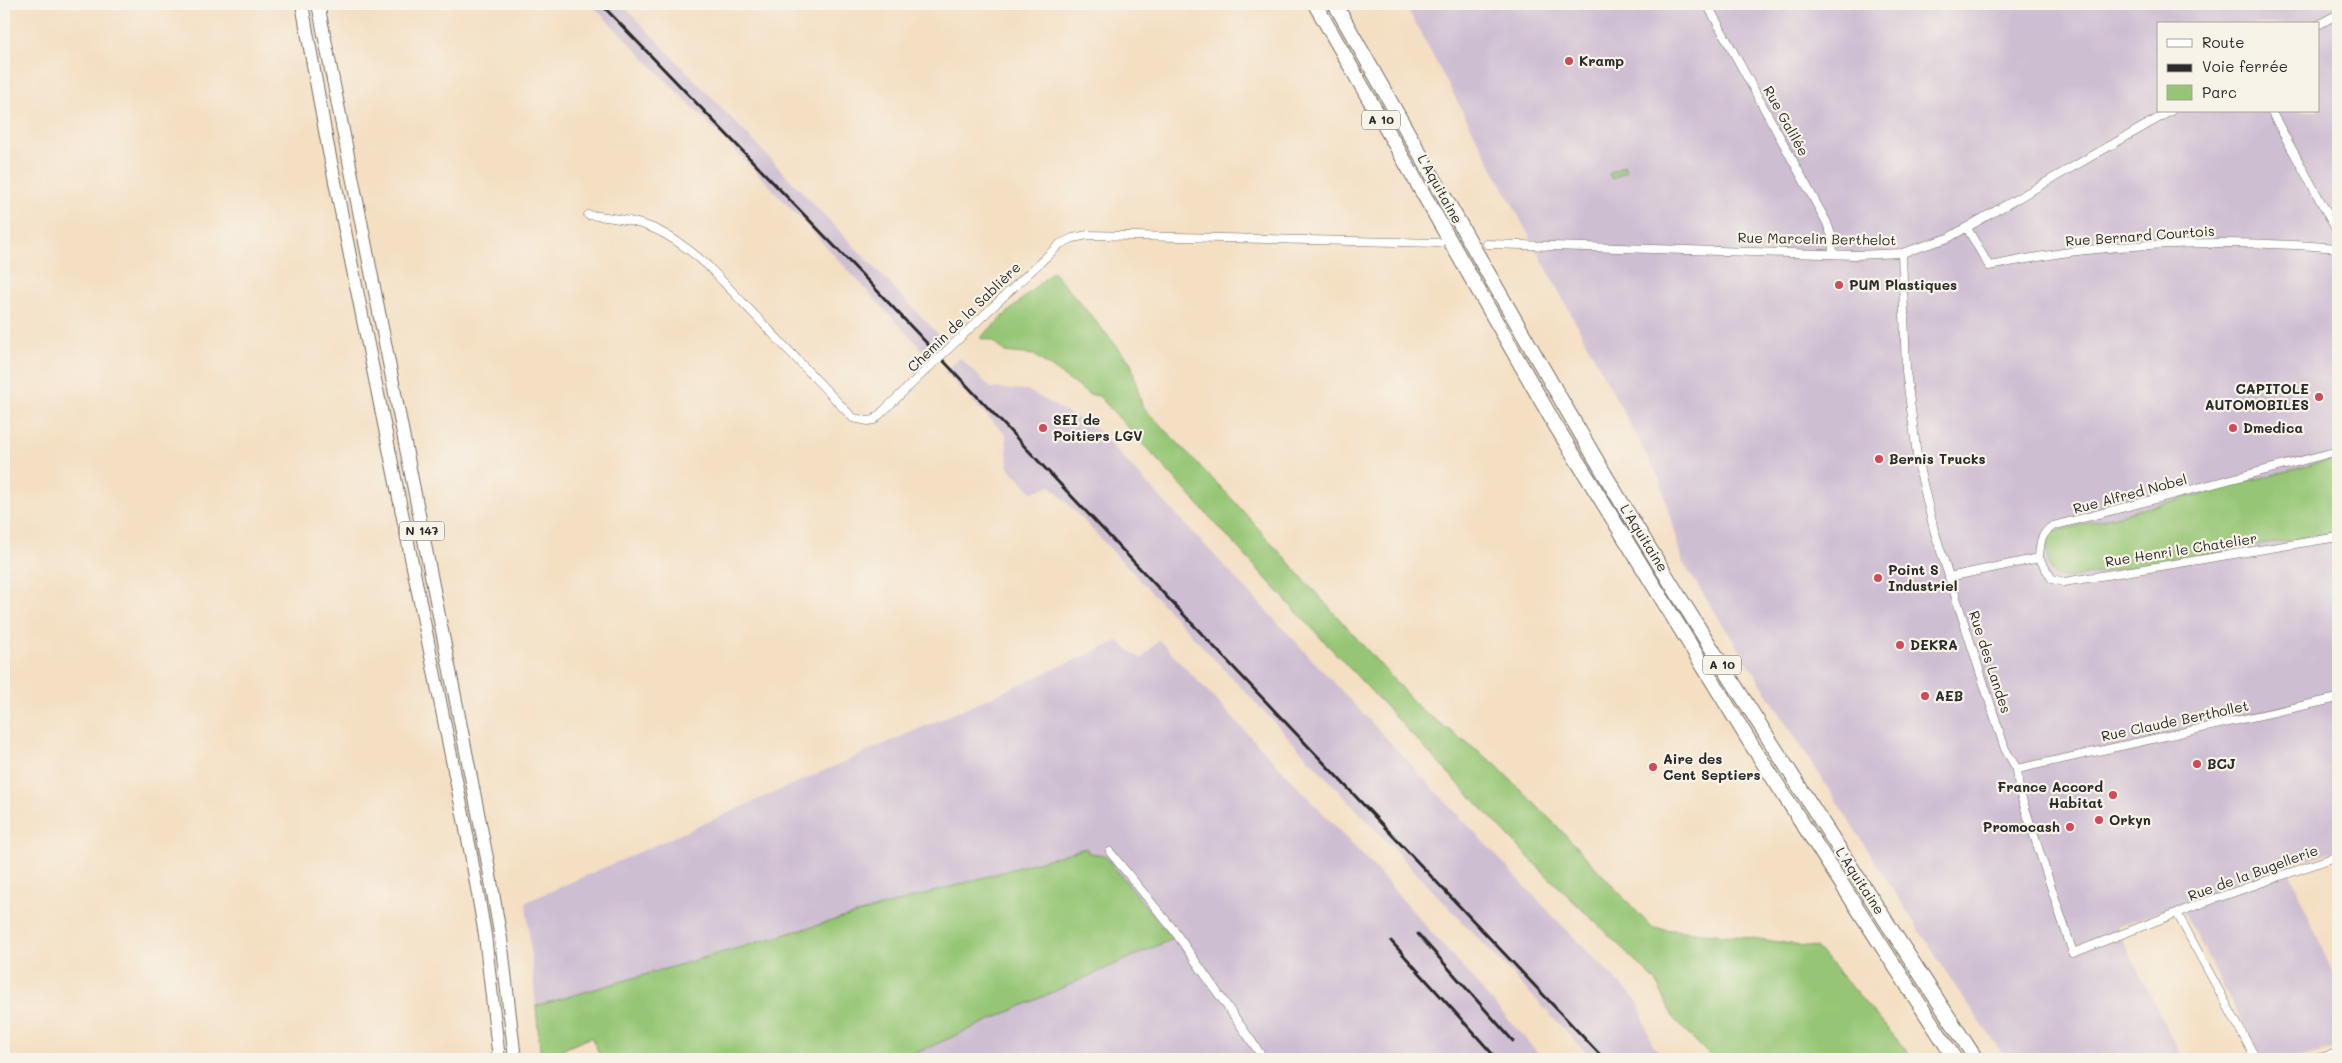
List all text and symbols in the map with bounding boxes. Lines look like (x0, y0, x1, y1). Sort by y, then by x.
legend (2157, 22, 2320, 112)
text: Route (2202, 32, 2245, 52)
place label: Kramp (1579, 51, 1624, 70)
marker: Kramp (1563, 55, 1575, 67)
text: Voie ferrée (2202, 56, 2288, 76)
street label: Rue Galilée (1759, 82, 1814, 159)
text: Parc (2202, 82, 2237, 102)
road number: A 10 (1362, 110, 1400, 130)
street label: L'Aquitaine (1414, 151, 1467, 227)
street label: Rue Bernard Courtois (2065, 221, 2215, 250)
street label: Rue Marcelin Berthelot (1737, 228, 1897, 249)
street label: Chemin de la Sablière (903, 257, 1024, 376)
place label: PUM Plastiques (1849, 275, 1957, 294)
marker: PUM Plastiques (1833, 279, 1845, 291)
place label: CAPITOLE AUTOMOBILES (2205, 379, 2309, 414)
marker: CAPITOLE AUTOMOBILES (2313, 391, 2325, 403)
place label: SEI de Poitiers LGV (1053, 410, 1143, 445)
place label: Dmedica (2243, 418, 2303, 437)
marker: SEI de Poitiers LGV (1037, 422, 1049, 434)
marker: Dmedica (2227, 422, 2239, 434)
place label: Bernis Trucks (1889, 449, 1986, 468)
marker: Bernis Trucks (1873, 453, 1885, 465)
street label: Rue Alfred Nobel (2071, 469, 2189, 518)
street label: L'Aquitaine (1616, 500, 1673, 575)
road number: N 147 (400, 522, 444, 540)
street label: Rue Henri le Chatelier (2104, 528, 2258, 571)
place label: Point S Industriel (1888, 560, 1957, 595)
marker: Point S Industriel (1872, 572, 1884, 584)
street label: Rue des Landes (1965, 608, 2016, 716)
place label: DEKRA (1910, 635, 1958, 654)
marker: DEKRA (1894, 639, 1906, 651)
road number: A 10 (1703, 656, 1741, 674)
place label: AEB (1935, 686, 1963, 705)
marker: AEB (1919, 690, 1931, 702)
street label: Rue Claude Berthollet (2099, 696, 2250, 745)
place label: Aire des Cent Septiers (1663, 749, 1761, 784)
place label: BCJ (2207, 754, 2236, 773)
marker: BCJ (2191, 758, 2203, 770)
marker: Aire des Cent Septiers (1647, 761, 1659, 773)
place label: France Accord Habitat (1997, 777, 2103, 812)
marker: France Accord Habitat (2107, 789, 2119, 801)
place label: Orkyn (2109, 810, 2151, 829)
marker: Orkyn (2093, 814, 2105, 826)
place label: Promocash (1983, 817, 2060, 836)
marker: Promocash (2064, 821, 2076, 833)
street label: Rue de la Bugellerie (2185, 840, 2321, 905)
street label: L'Aquitaine (1832, 843, 1889, 918)

